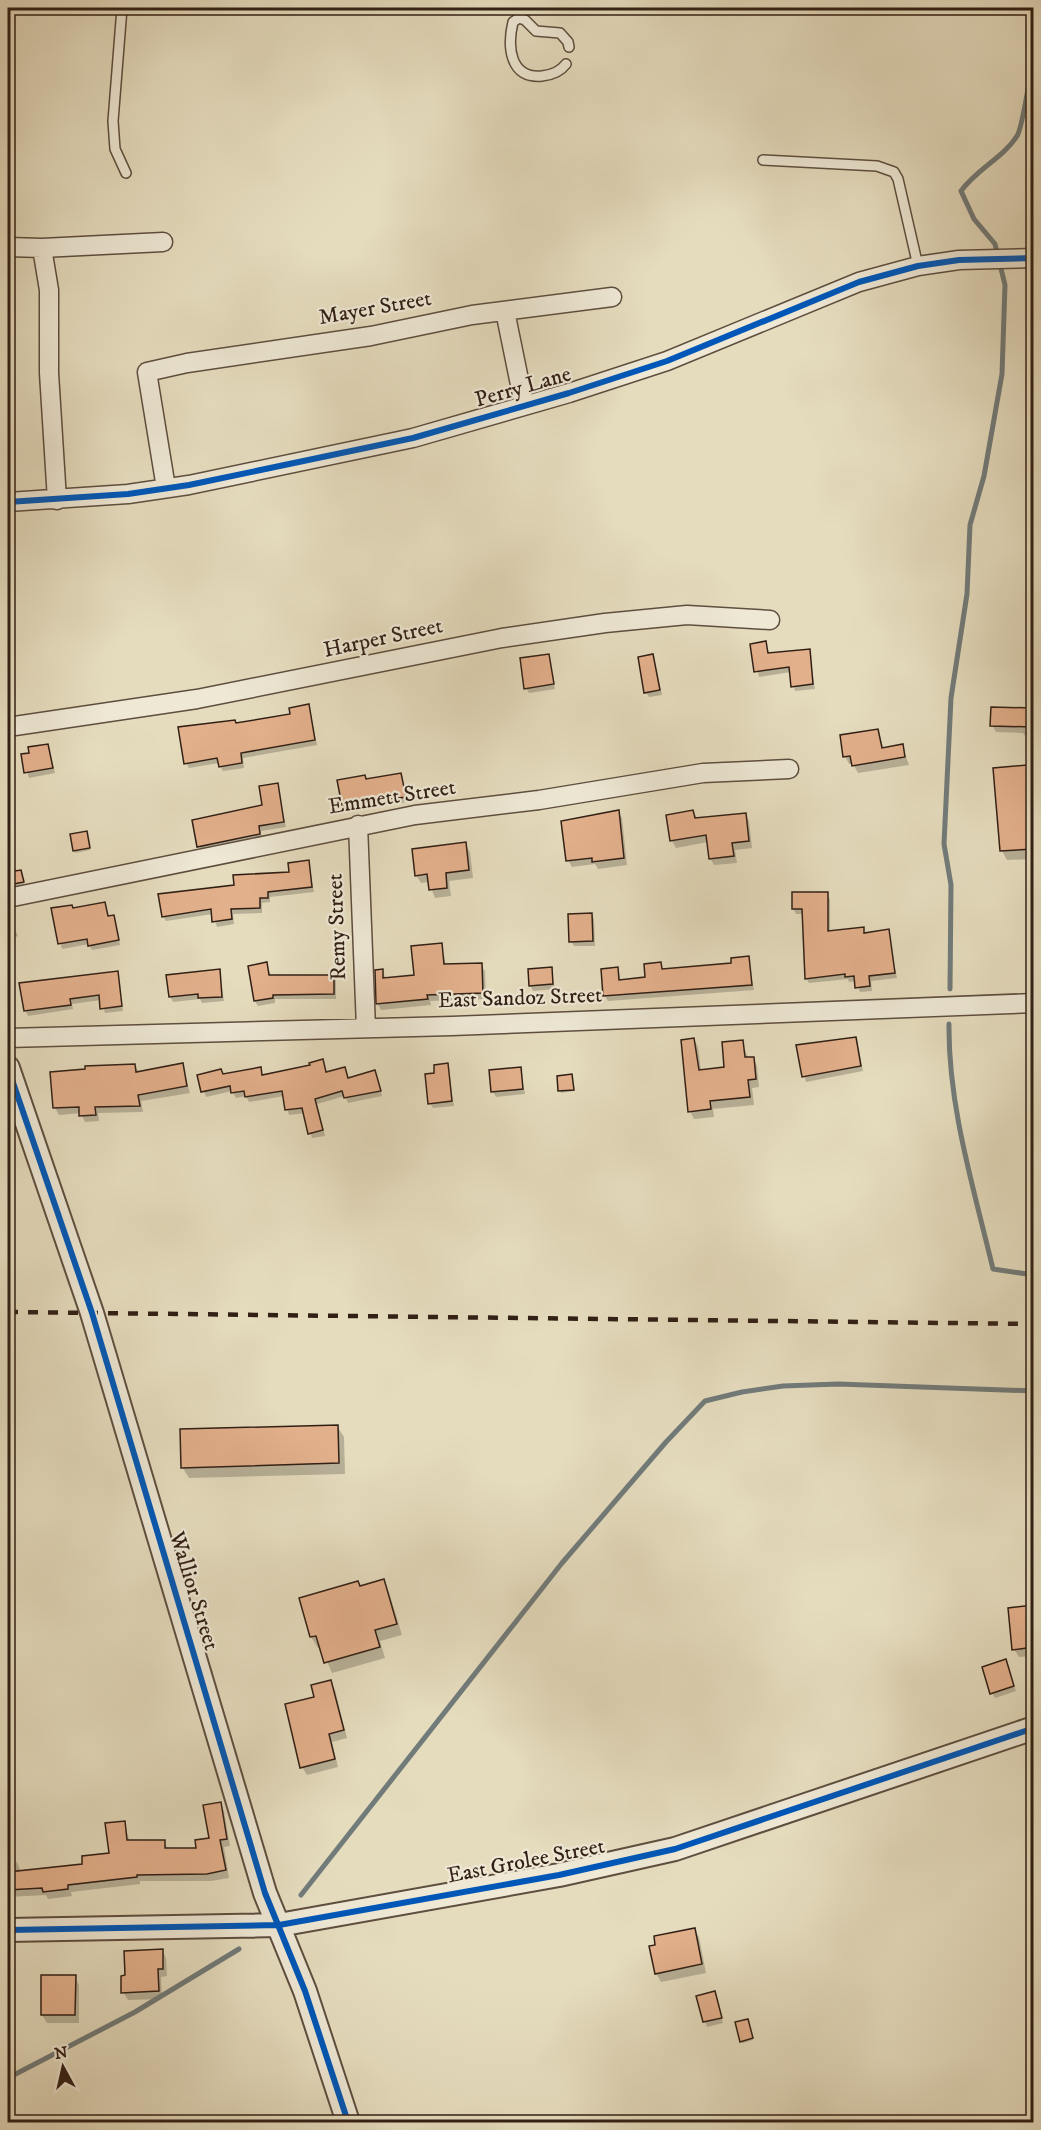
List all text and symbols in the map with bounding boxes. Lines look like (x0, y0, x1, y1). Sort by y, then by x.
street label: Mayer Street (317, 285, 433, 331)
street label: Perry Lane (472, 360, 574, 414)
street label: Harper Street (321, 612, 445, 664)
street label: Emmett Street (326, 774, 458, 820)
street label: Remy Street (322, 873, 352, 981)
street label: East Sandoz Street (437, 982, 603, 1014)
street label: Wallior Street (163, 1527, 225, 1654)
street label: East Grolee Street (445, 1833, 607, 1889)
north arrow (33, 2037, 93, 2097)
text: N (53, 2042, 69, 2064)

